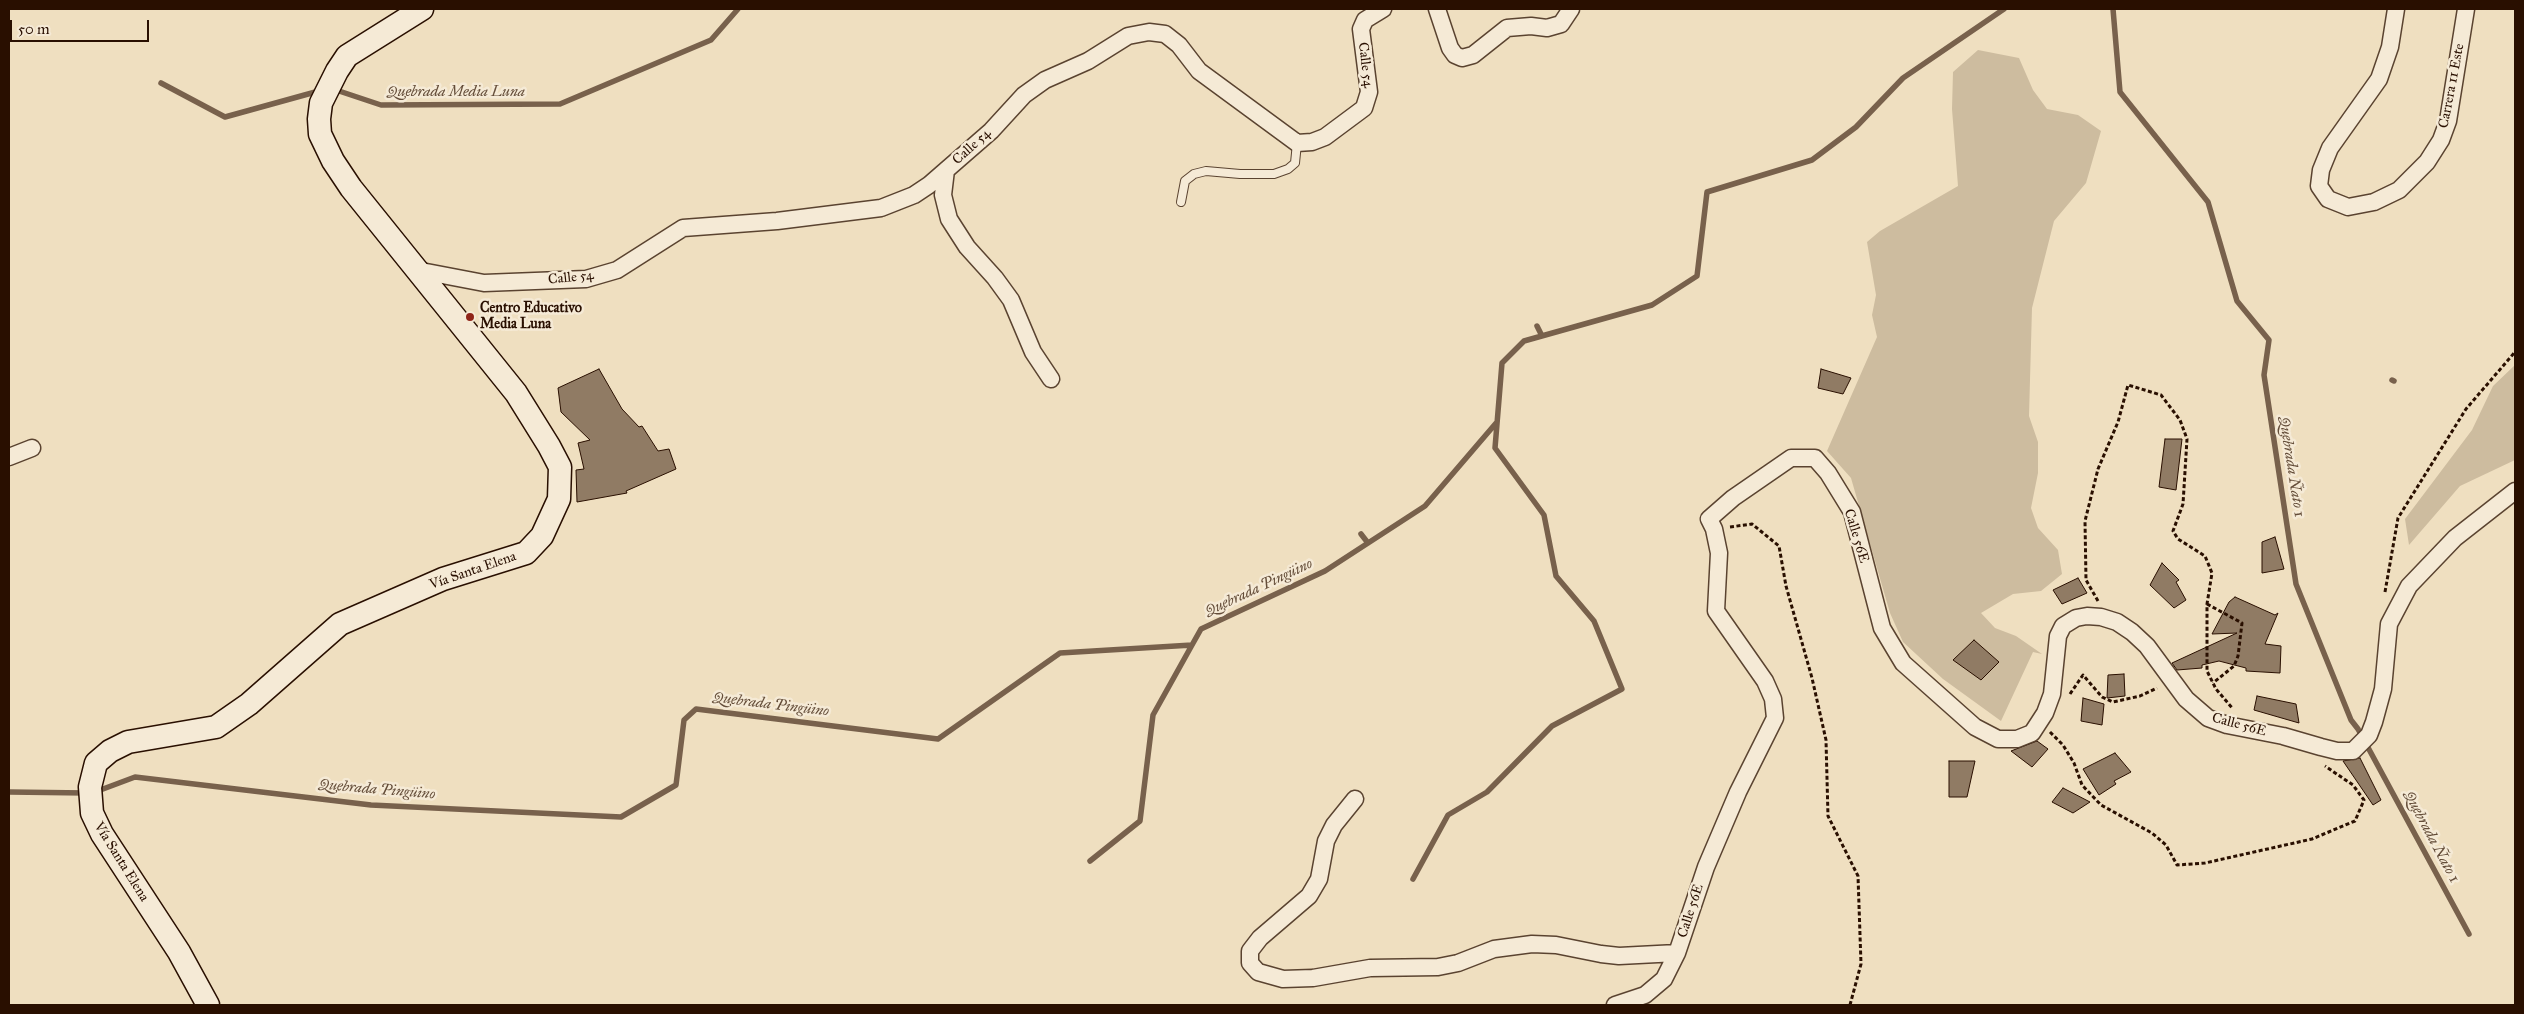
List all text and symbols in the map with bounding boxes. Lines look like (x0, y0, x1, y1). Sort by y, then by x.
scale bar (12, 10, 151, 42)
text: 50 m (18, 20, 50, 38)
street label: Calle 54 (1354, 41, 1376, 89)
street label: Carrera 11 Este (2436, 42, 2468, 130)
water label: Quebrada Media Luna (387, 83, 525, 101)
street label: Calle 54 (949, 125, 995, 169)
street label: Calle 54 (547, 267, 595, 289)
place label: Centro Educativo Media Luna (480, 301, 582, 334)
marker: Centro Educativo Media Luna (464, 311, 476, 323)
water label: Quebrada Ñato 1 (2274, 415, 2308, 519)
street label: Calle 56E (1840, 507, 1872, 565)
street label: Vía Santa Elena (427, 548, 519, 594)
water label: Quebrada Pingüino (1202, 555, 1316, 621)
water label: Quebrada Pingüino (712, 689, 830, 721)
street label: Calle 56E (2210, 710, 2268, 740)
water label: Quebrada Pingüino (318, 776, 436, 804)
water label: Quebrada Ñato 1 (2399, 788, 2463, 886)
street label: Vía Santa Elena (90, 819, 152, 905)
street label: Calle 56E (1674, 882, 1708, 940)

